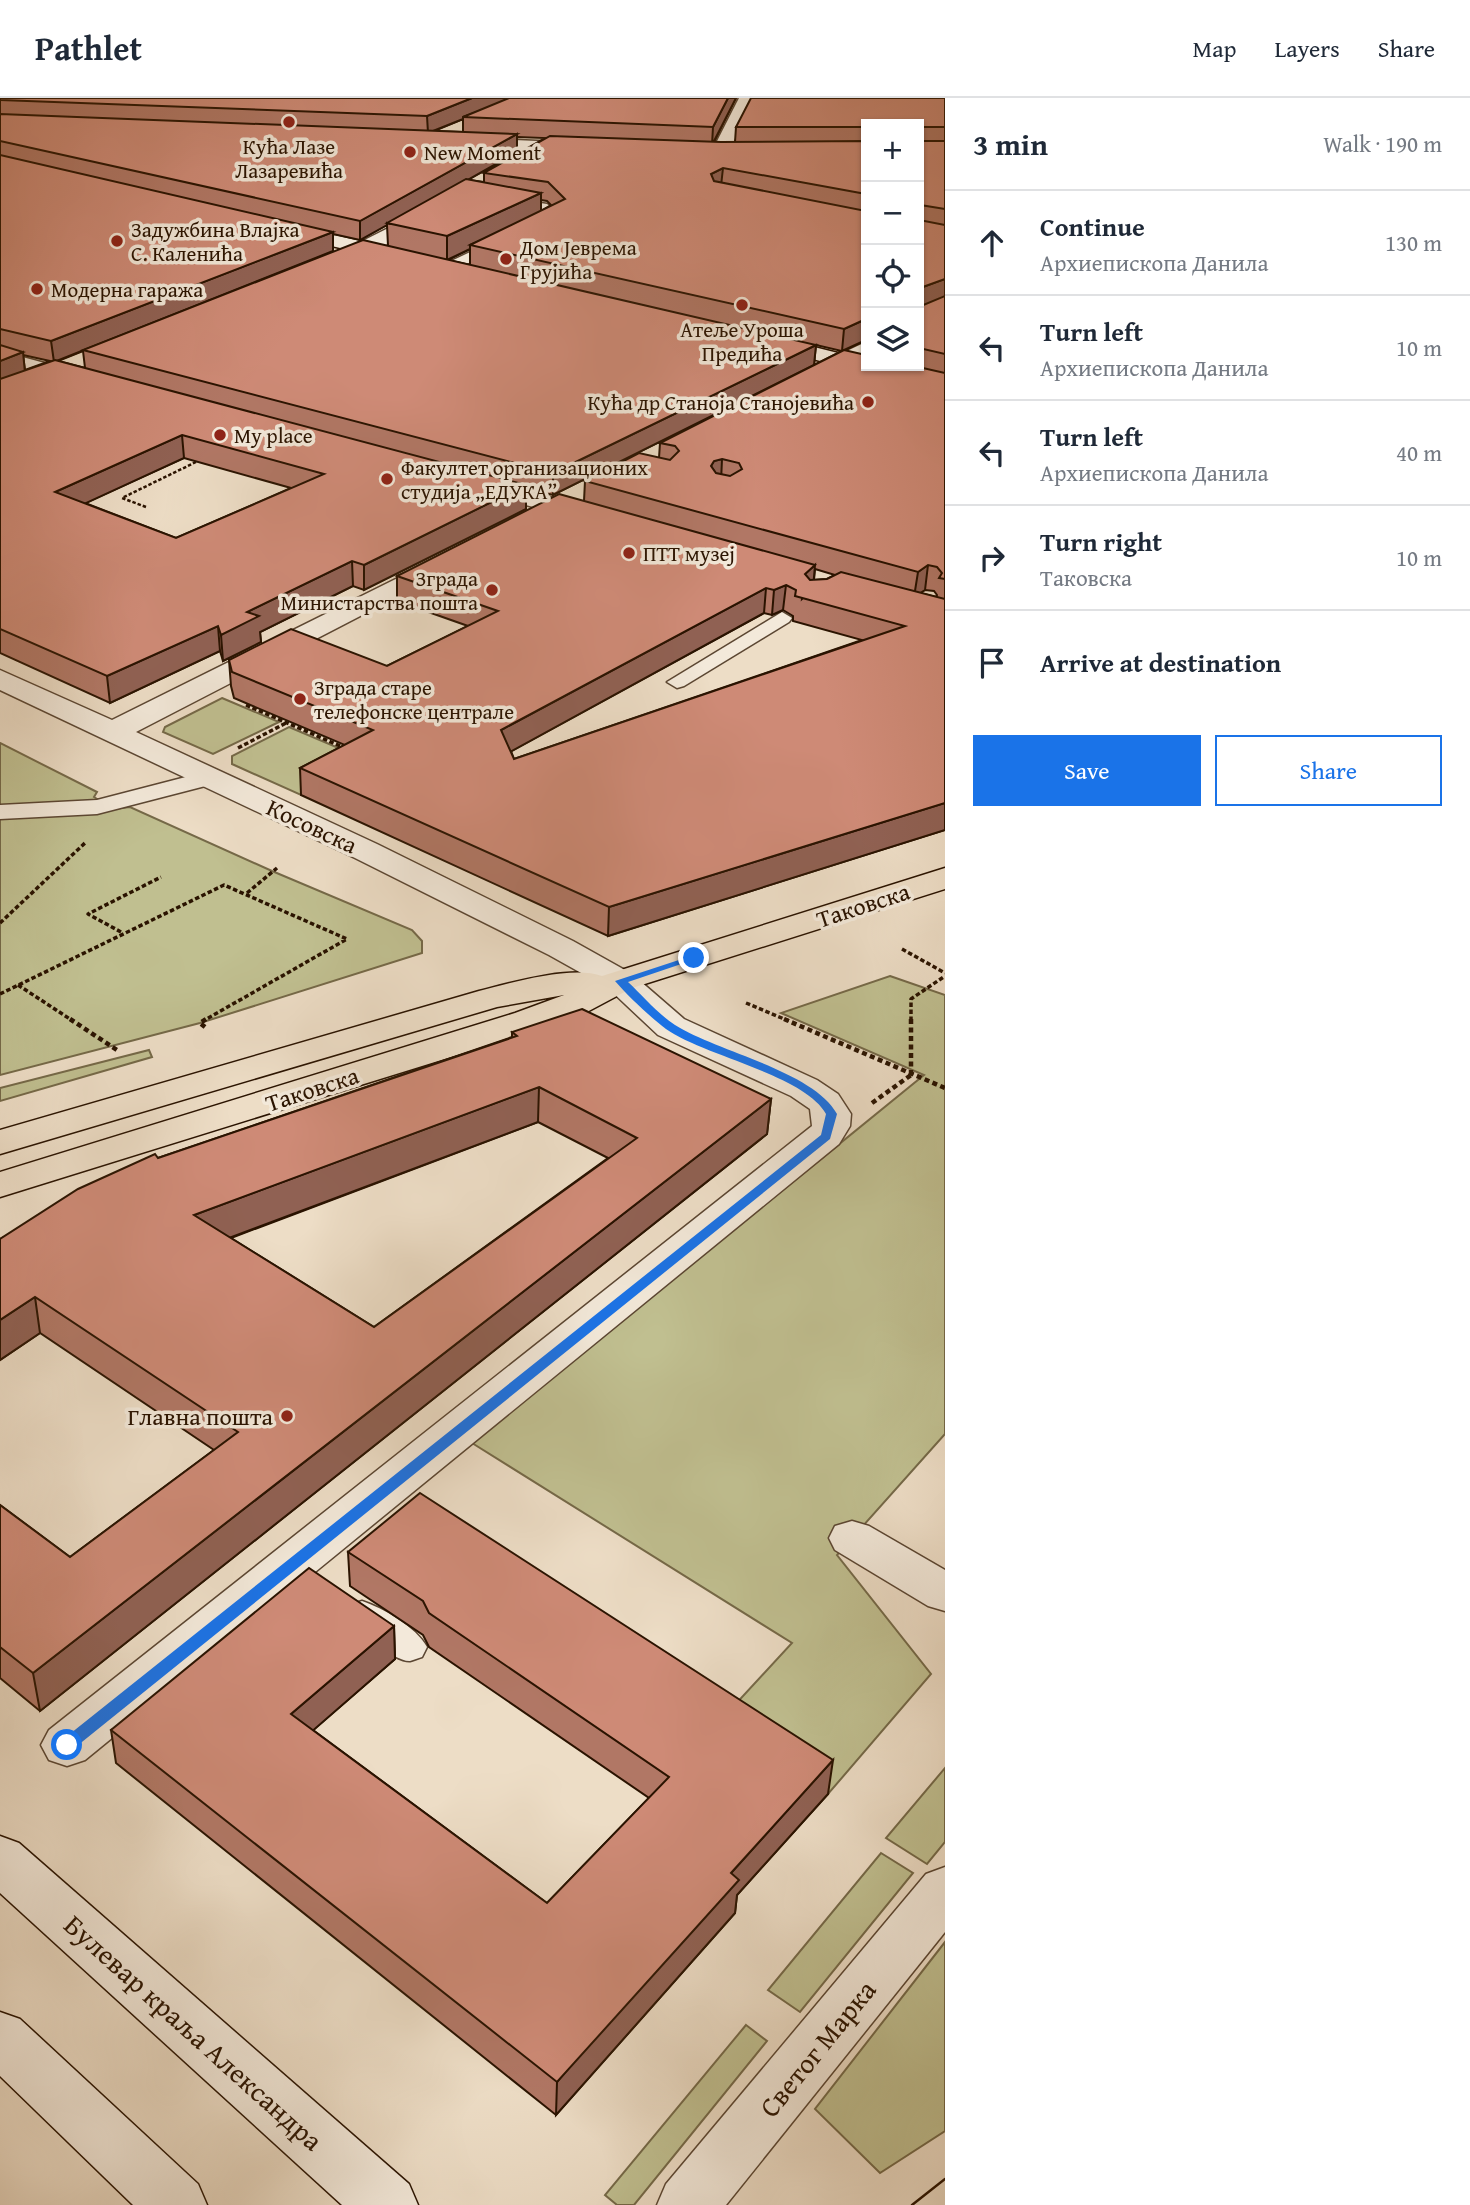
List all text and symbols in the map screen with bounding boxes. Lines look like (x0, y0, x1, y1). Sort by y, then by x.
text: Pathlet (35, 24, 142, 72)
text: Map (1193, 31, 1236, 66)
text: Layers (1274, 31, 1340, 66)
text: Share (1378, 31, 1435, 66)
marker: Кућа Лазе Лазаревића (281, 114, 297, 130)
map controls (861, 119, 924, 371)
button: + (861, 119, 924, 182)
text: 3 min (973, 122, 1048, 166)
text: Walk · 190 m (1323, 127, 1442, 160)
place label: Кућа Лазе Лазаревића (235, 131, 343, 186)
place label: New Moment (424, 137, 542, 168)
marker: New Moment (402, 144, 418, 160)
button: − (861, 182, 924, 245)
text: Continue (1040, 207, 1145, 246)
place label: Задужбина Влајка С. Каленића (131, 214, 299, 269)
icon: ahead (973, 224, 1011, 262)
text: 130 m (1385, 226, 1442, 259)
place label: Дом Јеврема Грујића (519, 232, 637, 287)
marker: Задужбина Влајка С. Каленића (109, 233, 125, 249)
button: locate (861, 245, 924, 308)
text: Архиепископа Данила (1040, 246, 1268, 279)
marker: Дом Јеврема Грујића (498, 251, 514, 267)
place label: Модерна гаража (51, 274, 203, 305)
marker: Модерна гаража (29, 281, 45, 297)
marker: Атеље Уроша Предића (734, 297, 750, 313)
button: layers (861, 308, 924, 371)
text: Turn left (1040, 312, 1143, 351)
place label: Атеље Уроша Предића (680, 314, 804, 369)
icon: left (973, 329, 1011, 367)
text: 10 m (1396, 331, 1442, 364)
text: Архиепископа Данила (1040, 351, 1268, 384)
place label: Кућа др Станоја Станојевића (587, 387, 854, 418)
marker: Кућа др Станоја Станојевића (860, 394, 876, 410)
text: Turn left (1040, 417, 1143, 456)
place label: My place (234, 420, 313, 451)
marker: My place (212, 427, 228, 443)
icon: left (973, 434, 1011, 472)
text: 40 m (1396, 436, 1442, 469)
place label: Факултет организационих студија „ЕДУКА” (401, 452, 648, 507)
text: Архиепископа Данила (1040, 456, 1268, 489)
marker: Факултет организационих студија „ЕДУКА” (379, 471, 395, 487)
text: Turn right (1040, 522, 1162, 561)
place label: ПТТ музеј (643, 538, 735, 569)
icon: right (973, 539, 1011, 577)
text: 10 m (1396, 541, 1442, 574)
marker: ПТТ музеј (621, 545, 637, 561)
text: Таковска (1040, 561, 1132, 594)
place label: Зграда Министарства пошта (281, 563, 478, 618)
marker: Зграда Министарства пошта (484, 582, 500, 598)
text: Arrive at destination (1040, 643, 1281, 682)
icon: arrive (973, 644, 1011, 682)
place label: Зграда старе телефонске централе (314, 672, 514, 727)
marker: Зграда старе телефонске централе (292, 691, 308, 707)
button: Save (973, 735, 1201, 806)
button: Share (1215, 735, 1442, 806)
street label: Косовска (261, 790, 364, 862)
street label: Таковска (812, 873, 915, 936)
route end (678, 942, 709, 973)
street label: Таковска (261, 1057, 364, 1120)
place label: Главна пошта (127, 1399, 274, 1434)
marker: Главна пошта (279, 1408, 295, 1424)
route start (51, 1729, 82, 1760)
street label: Булевар краља Александра (55, 1904, 333, 2160)
street label: Светог Марка (749, 1970, 886, 2126)

